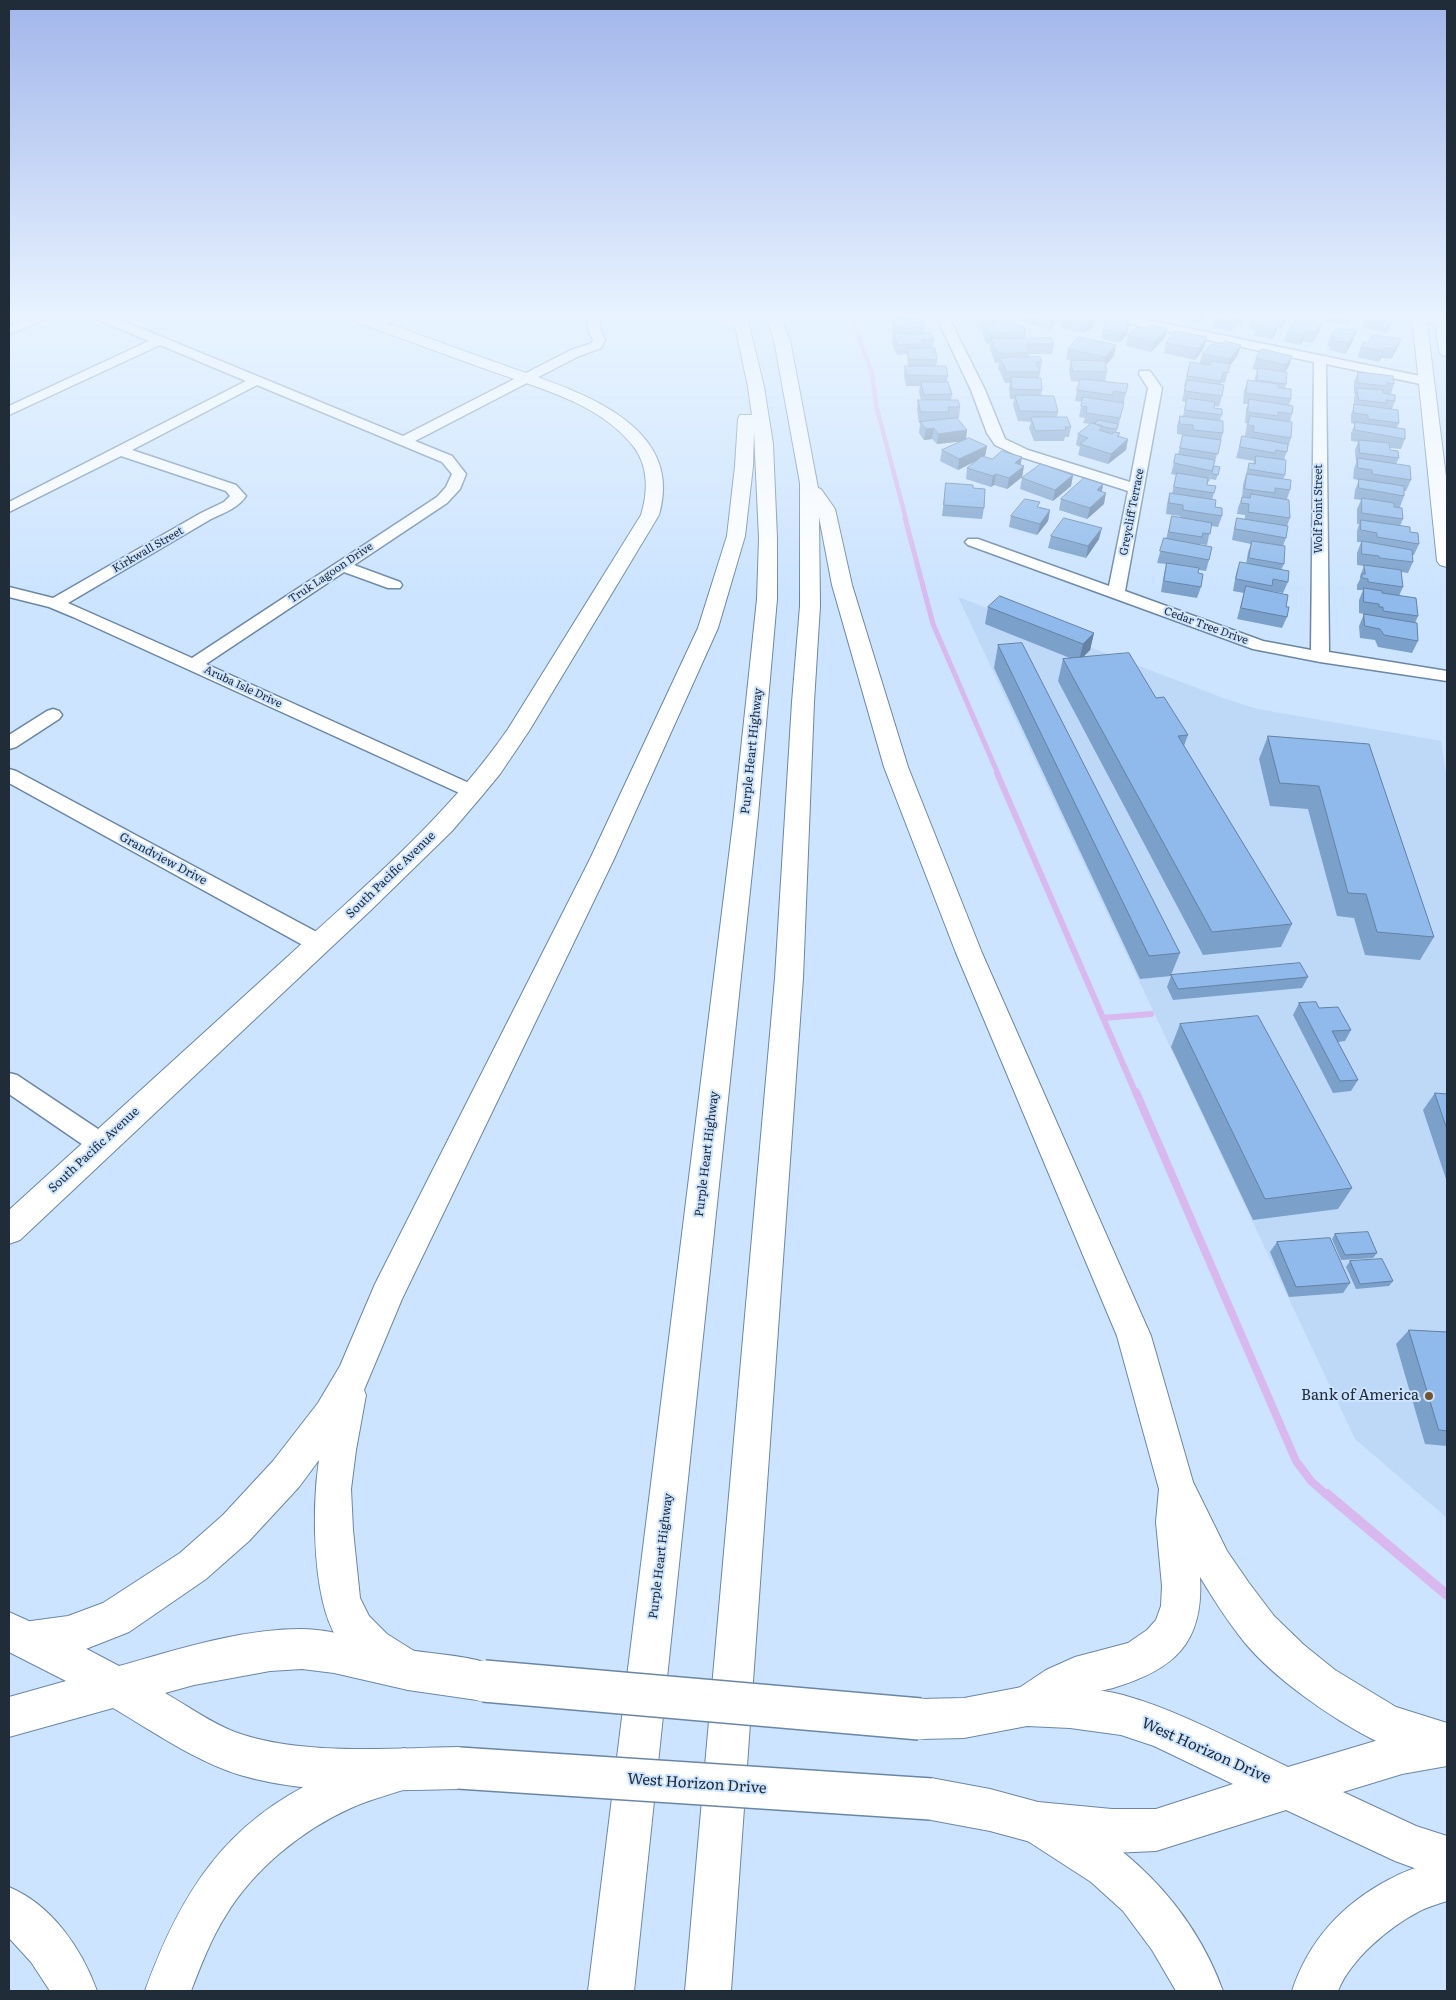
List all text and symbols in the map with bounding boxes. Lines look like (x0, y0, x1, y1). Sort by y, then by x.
street label: Wolf Point Street (1312, 464, 1326, 554)
street label: Greycliff Terrace (1117, 467, 1147, 557)
street label: Kirkwall Street (110, 524, 186, 576)
street label: Truk Lagoon Drive (286, 540, 376, 606)
street label: Cedar Tree Drive (1162, 605, 1250, 647)
street label: Aruba Isle Drive (202, 663, 284, 711)
street label: Purple Heart Highway (738, 687, 766, 815)
street label: South Pacific Avenue (343, 829, 439, 921)
street label: Grandview Drive (117, 830, 209, 888)
street label: Purple Heart Highway (692, 1090, 722, 1218)
street label: South Pacific Avenue (46, 1104, 142, 1196)
place label: Bank of America (1301, 1387, 1419, 1405)
marker: Bank of America (1423, 1390, 1435, 1402)
street label: Purple Heart Highway (646, 1492, 676, 1620)
street label: West Horizon Drive (1139, 1714, 1273, 1788)
street label: West Horizon Drive (627, 1770, 767, 1798)

